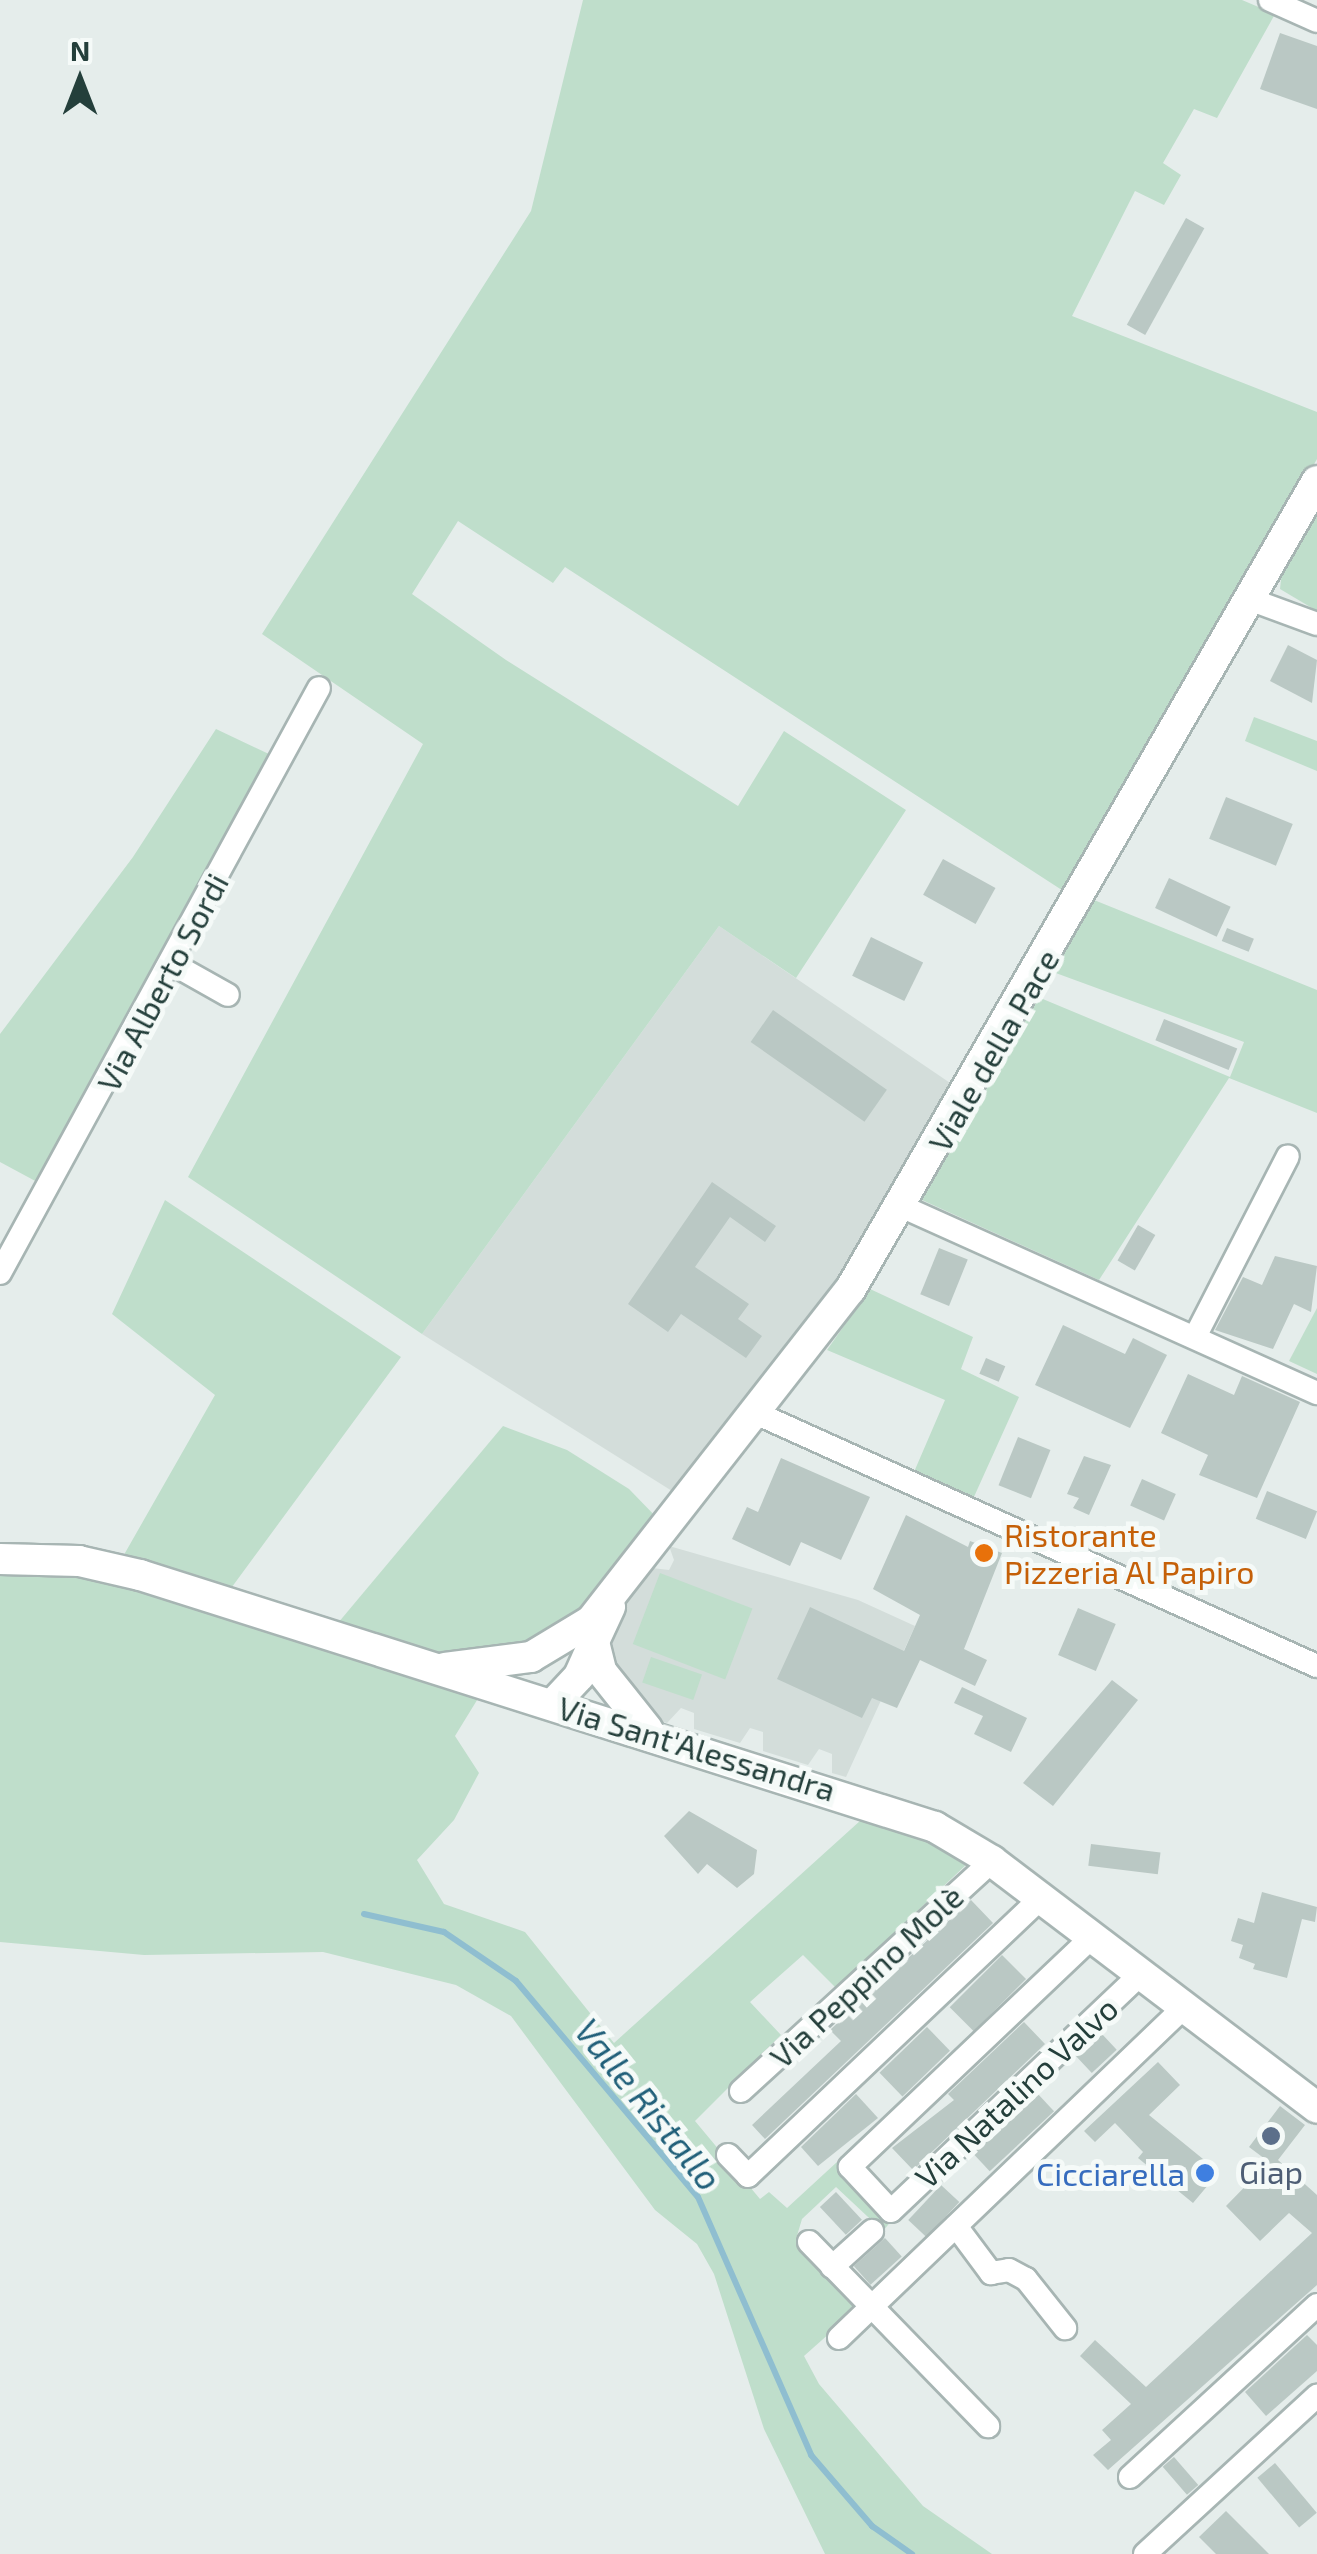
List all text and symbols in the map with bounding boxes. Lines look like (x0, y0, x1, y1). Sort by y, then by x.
north arrow (30, 30, 130, 130)
text: N (70, 33, 90, 67)
street label: Via Alberto Sordi (88, 866, 236, 1098)
street label: Viale della Pace (920, 942, 1066, 1158)
place label: Ristorante Pizzeria Al Papiro (1004, 1516, 1256, 1591)
marker: Ristorante Pizzeria Al Papiro (973, 1542, 995, 1564)
street label: Via Sant'Alessandra (554, 1688, 840, 1808)
street label: Via Peppino Molè (762, 1877, 970, 2075)
street label: Via Natalino Valvo (907, 1988, 1125, 2196)
water label: Valle Ristallo (567, 2010, 731, 2198)
marker: Giap (1260, 2125, 1282, 2147)
place label: Giap (1239, 2152, 1303, 2190)
place label: Cicciarella (1036, 2154, 1185, 2192)
marker: Cicciarella (1194, 2162, 1216, 2184)

